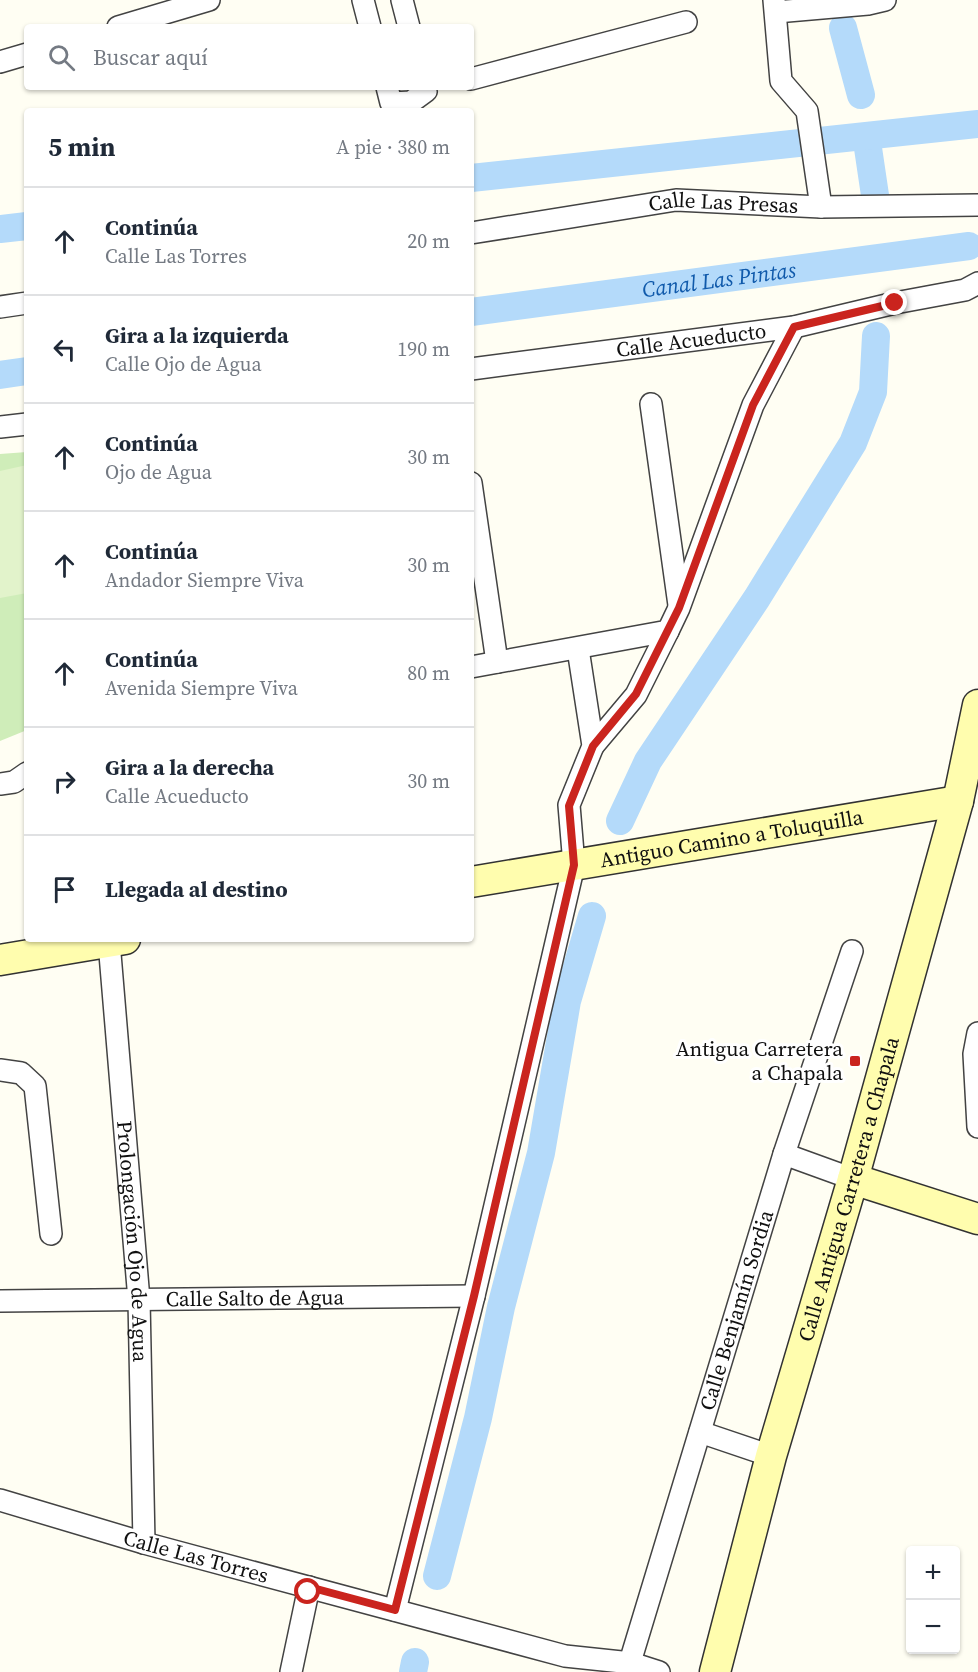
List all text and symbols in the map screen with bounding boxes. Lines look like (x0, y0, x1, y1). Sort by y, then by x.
search box (24, 24, 474, 90)
icon: search (45, 41, 78, 74)
text: Buscar aquí (93, 42, 208, 72)
text: 5 min (48, 129, 115, 165)
text: A pie · 380 m (336, 133, 450, 161)
street label: Calle Las Presas (646, 185, 799, 220)
text: Continúa (105, 212, 198, 242)
icon: ahead (48, 225, 81, 258)
text: 20 m (407, 227, 450, 255)
text: Calle Las Torres (105, 242, 247, 270)
water label: Canal Las Pintas (640, 254, 798, 304)
route end (881, 289, 907, 315)
street label: Calle Acueducto (614, 316, 768, 364)
text: Gira a la izquierda (105, 320, 289, 350)
icon: left (48, 333, 81, 366)
text: 190 m (397, 335, 450, 363)
text: Calle Ojo de Agua (105, 350, 262, 378)
text: Continúa (105, 428, 198, 458)
icon: ahead (48, 441, 81, 474)
text: 30 m (407, 443, 450, 471)
text: Ojo de Agua (105, 458, 212, 486)
text: Continúa (105, 536, 198, 566)
icon: ahead (48, 549, 81, 582)
text: 30 m (407, 551, 450, 579)
text: Andador Siempre Viva (105, 566, 304, 594)
text: Continúa (105, 644, 198, 674)
icon: ahead (48, 657, 81, 690)
text: 80 m (407, 659, 450, 687)
text: Avenida Siempre Viva (105, 674, 298, 702)
text: Gira a la derecha (105, 752, 274, 782)
icon: right (48, 765, 81, 798)
text: 30 m (407, 767, 450, 795)
text: Calle Acueducto (105, 782, 249, 810)
street label: Antiguo Camino a Toluquilla (598, 802, 865, 874)
icon: arrive (48, 873, 81, 906)
text: Llegada al destino (105, 874, 288, 904)
street label: Calle Antigua Carretera a Chapala (791, 1033, 906, 1345)
place label: Antigua Carretera a Chapala (676, 1034, 843, 1087)
marker: Antigua Carretera a Chapala (848, 1054, 862, 1068)
street label: Prolongación Ojo de Agua (110, 1119, 155, 1363)
street label: Calle Benjamín Sordia (692, 1206, 780, 1414)
street label: Calle Salto de Agua (166, 1282, 345, 1313)
street label: Calle Las Torres (120, 1523, 272, 1590)
map controls (906, 1546, 960, 1654)
button: + (906, 1546, 960, 1600)
route start (294, 1578, 320, 1604)
button: − (906, 1600, 960, 1654)

